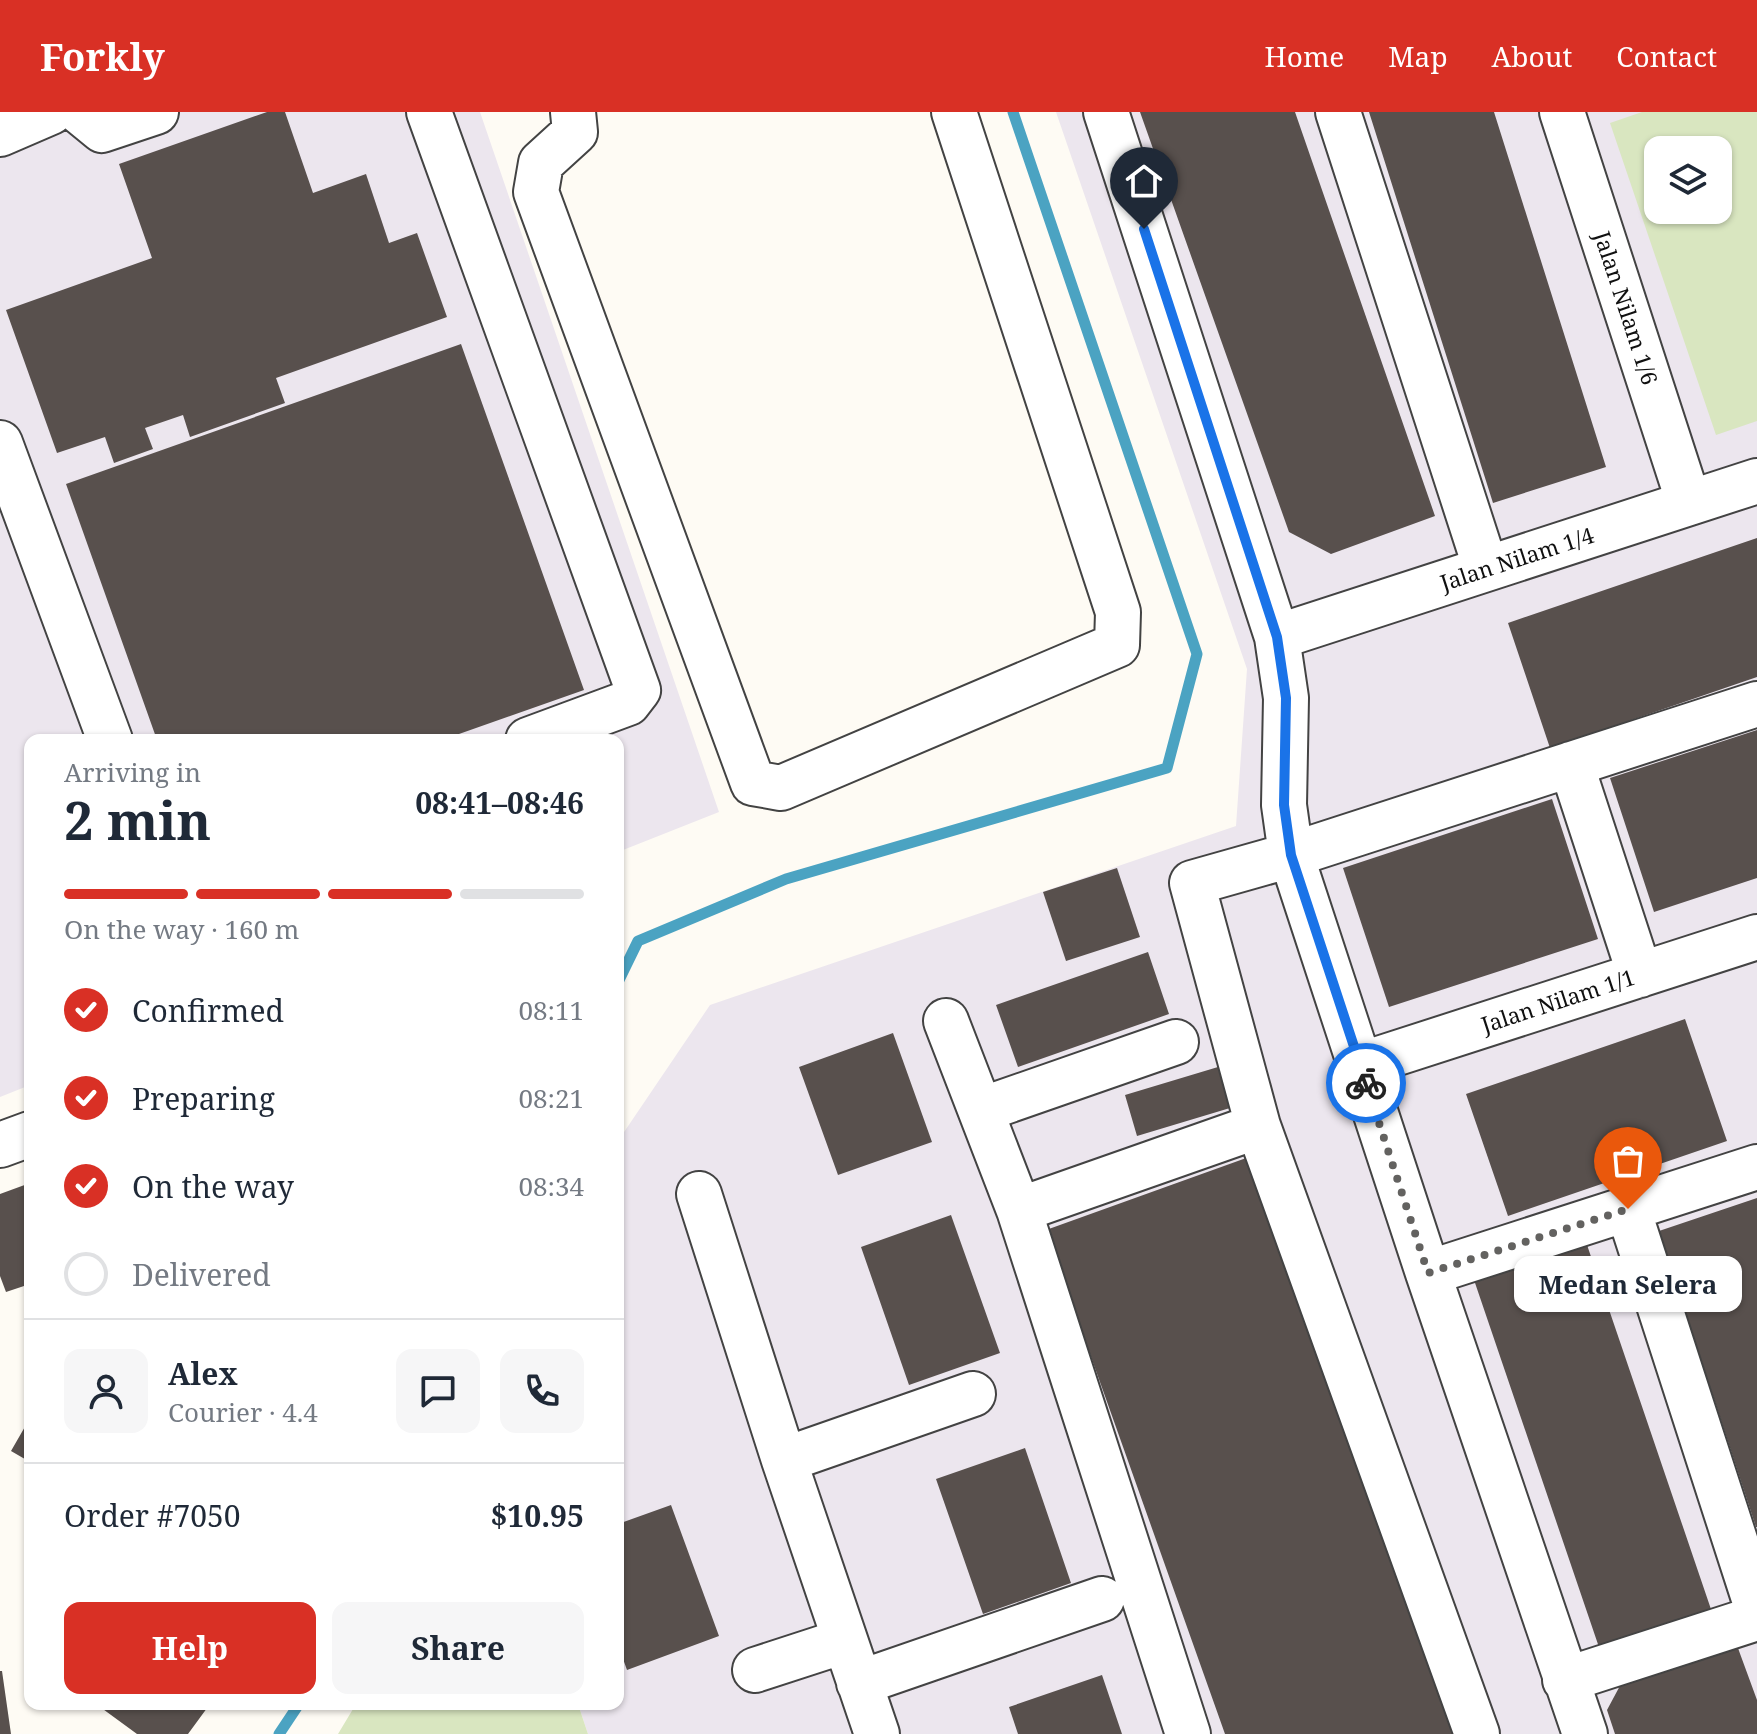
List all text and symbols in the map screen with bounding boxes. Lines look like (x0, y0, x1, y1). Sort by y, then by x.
text: Forkly (40, 30, 165, 82)
text: Home (1265, 37, 1344, 75)
text: Map (1388, 37, 1448, 75)
text: About (1492, 37, 1572, 75)
text: Contact (1616, 37, 1717, 75)
map controls (1644, 136, 1732, 224)
button: layers (1644, 136, 1732, 224)
pin (1110, 147, 1178, 229)
icon: home (1122, 159, 1166, 203)
street label: Jalan Nilam 1/6 (1588, 226, 1666, 388)
street label: Jalan Nilam 1/4 (1435, 519, 1597, 597)
text: Arriving in (64, 754, 201, 790)
text: 08:41–08:46 (415, 782, 584, 823)
text: 2 min (64, 784, 211, 855)
text: On the way · 160 m (64, 911, 299, 947)
street label: Jalan Nilam 1/1 (1476, 961, 1638, 1039)
icon: check (64, 988, 108, 1032)
text: Confirmed (132, 990, 284, 1031)
text: 08:11 (518, 992, 584, 1028)
courier (1326, 1043, 1406, 1123)
icon: bike (1344, 1061, 1388, 1105)
icon: check (64, 1076, 108, 1120)
text: Preparing (132, 1078, 275, 1119)
text: 08:21 (518, 1080, 584, 1116)
pin (1594, 1127, 1662, 1209)
icon: bag (1606, 1139, 1650, 1183)
icon: check (64, 1164, 108, 1208)
text: On the way (132, 1166, 294, 1207)
text: 08:34 (518, 1168, 584, 1204)
text: Delivered (132, 1254, 271, 1295)
callout: Medan Selera (1514, 1257, 1742, 1313)
text: Medan Selera (1539, 1266, 1717, 1302)
button: person (64, 1349, 148, 1433)
button: chat (396, 1349, 480, 1433)
button: phone (500, 1349, 584, 1433)
text: Alex (168, 1353, 238, 1394)
text: Courier · 4.4 (168, 1394, 318, 1430)
text: Order #7050 (64, 1495, 241, 1536)
text: $10.95 (490, 1495, 584, 1536)
button: Help (64, 1602, 316, 1694)
button: Share (332, 1602, 584, 1694)

